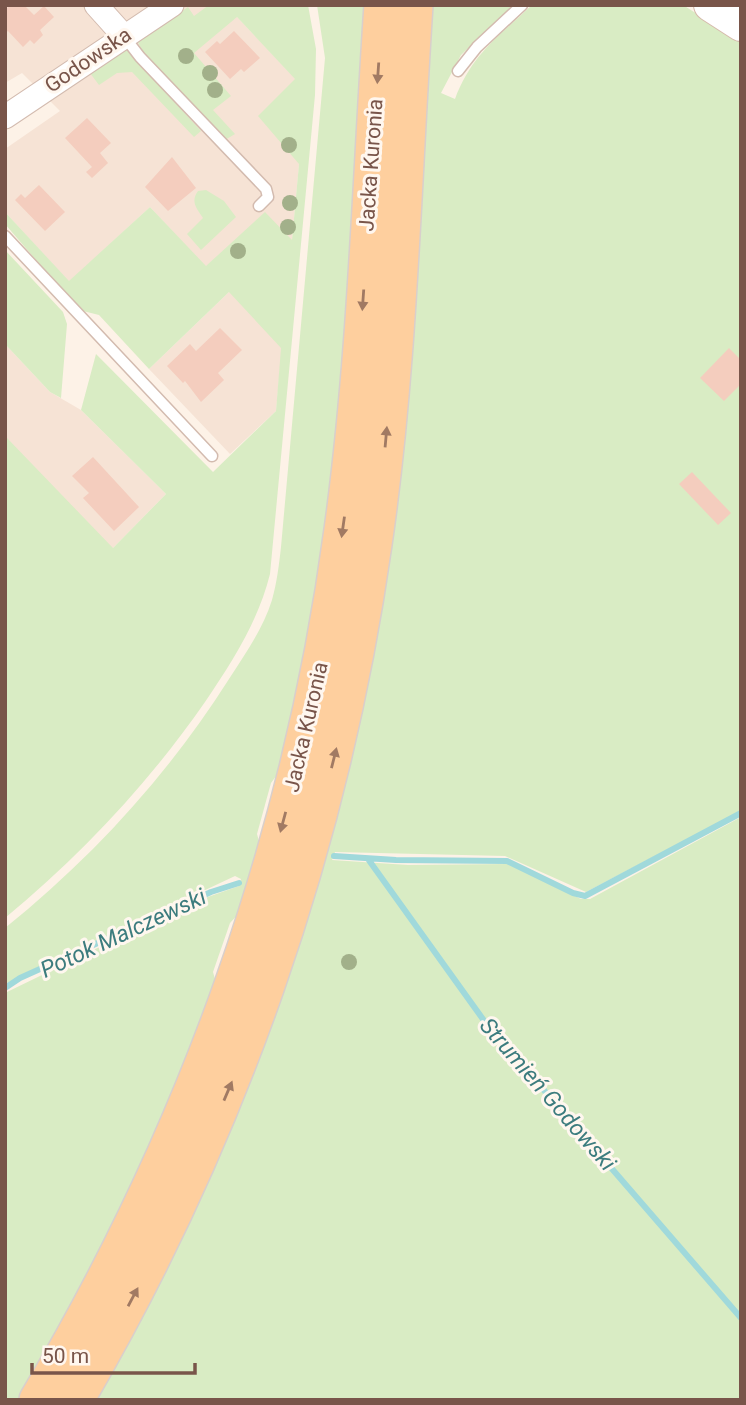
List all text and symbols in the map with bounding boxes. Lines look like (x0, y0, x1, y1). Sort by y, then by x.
street label: Godowska (40, 22, 136, 98)
one-way arrow (372, 63, 383, 85)
street label: Jacka Kuronia (354, 98, 388, 232)
one-way arrow (357, 290, 368, 312)
one-way arrow (381, 425, 392, 447)
one-way arrow (337, 516, 348, 538)
street label: Jacka Kuronia (279, 660, 333, 794)
one-way arrow (329, 747, 340, 769)
one-way arrow (278, 812, 288, 833)
water label: Potok Malczewski (36, 883, 211, 984)
water label: Strumień Godowski (474, 1012, 622, 1177)
one-way arrow (223, 1080, 234, 1101)
one-way arrow (127, 1287, 139, 1307)
scale bar (32, 1332, 194, 1376)
text: 50 m (42, 1344, 89, 1368)

